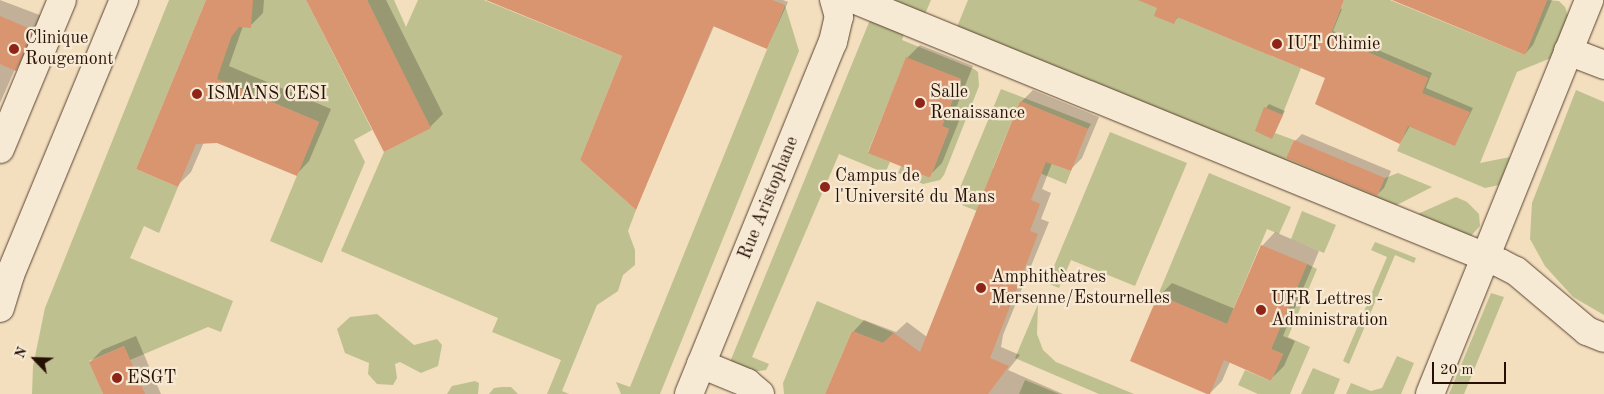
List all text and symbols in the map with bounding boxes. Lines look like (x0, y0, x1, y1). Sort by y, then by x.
place label: Clinique Rougemont (25, 28, 114, 70)
place label: IUT Chimie (1287, 33, 1380, 55)
marker: IUT Chimie (1271, 38, 1283, 50)
marker: Clinique Rougemont (7, 42, 21, 56)
place label: Salle Renaissance (930, 82, 1025, 125)
place label: ISMANS CESI (207, 83, 327, 105)
marker: ISMANS CESI (191, 88, 203, 100)
marker: Salle Renaissance (914, 97, 926, 109)
street label: Rue Aristophane (734, 133, 804, 263)
place label: Campus de l'Université du Mans (835, 166, 995, 208)
marker: Campus de l'Université du Mans (819, 181, 831, 193)
place label: Amphithèatres Mersenne/Estournelles (991, 267, 1170, 310)
marker: Amphithèatres Mersenne/Estournelles (975, 282, 987, 294)
place label: UFR Lettres - Administration (1271, 289, 1388, 332)
marker: UFR Lettres - Administration (1255, 304, 1267, 316)
north arrow (10, 334, 60, 384)
text: N (13, 345, 30, 361)
scale bar (1434, 352, 1508, 384)
text: 20 m (1440, 363, 1474, 378)
place label: ESGT (127, 367, 176, 389)
marker: ESGT (111, 372, 123, 384)

